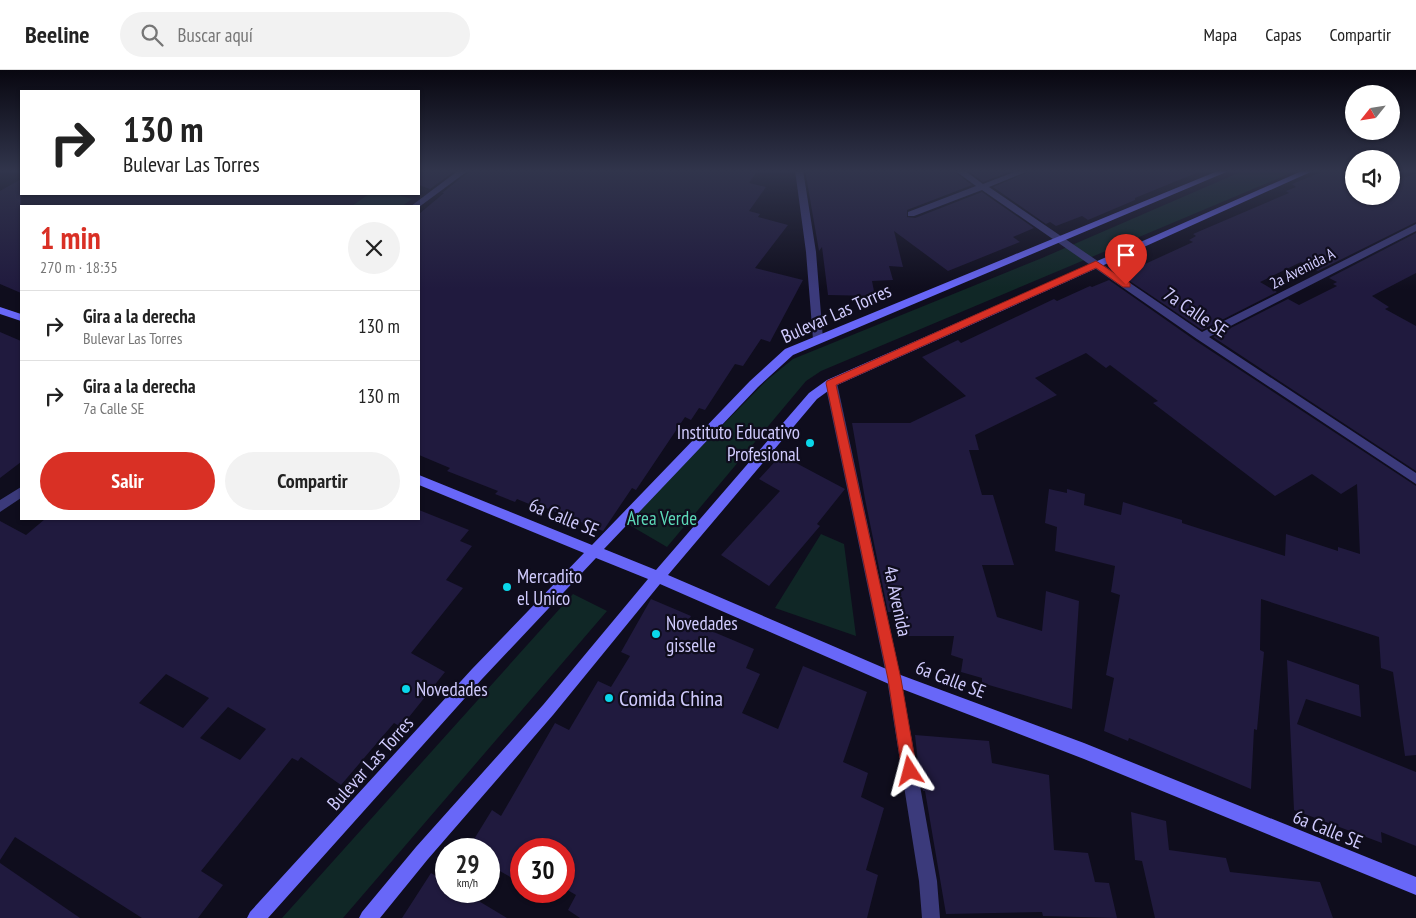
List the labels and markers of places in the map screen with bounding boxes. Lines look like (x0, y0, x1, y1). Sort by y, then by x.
pin (1105, 234, 1147, 285)
place label: Instituto Educativo Profesional (677, 420, 801, 466)
marker: Instituto Educativo Profesional (804, 437, 816, 449)
place label: Mercadito el Unico (517, 564, 582, 610)
marker: Mercadito el Unico (501, 581, 513, 593)
place label: Novedades gisselle (666, 611, 738, 657)
marker: Novedades gisselle (650, 628, 662, 640)
place label: Novedades (416, 677, 488, 701)
marker: Novedades (400, 683, 412, 695)
place label: Comida China (619, 684, 723, 712)
marker: Comida China (603, 692, 615, 704)

